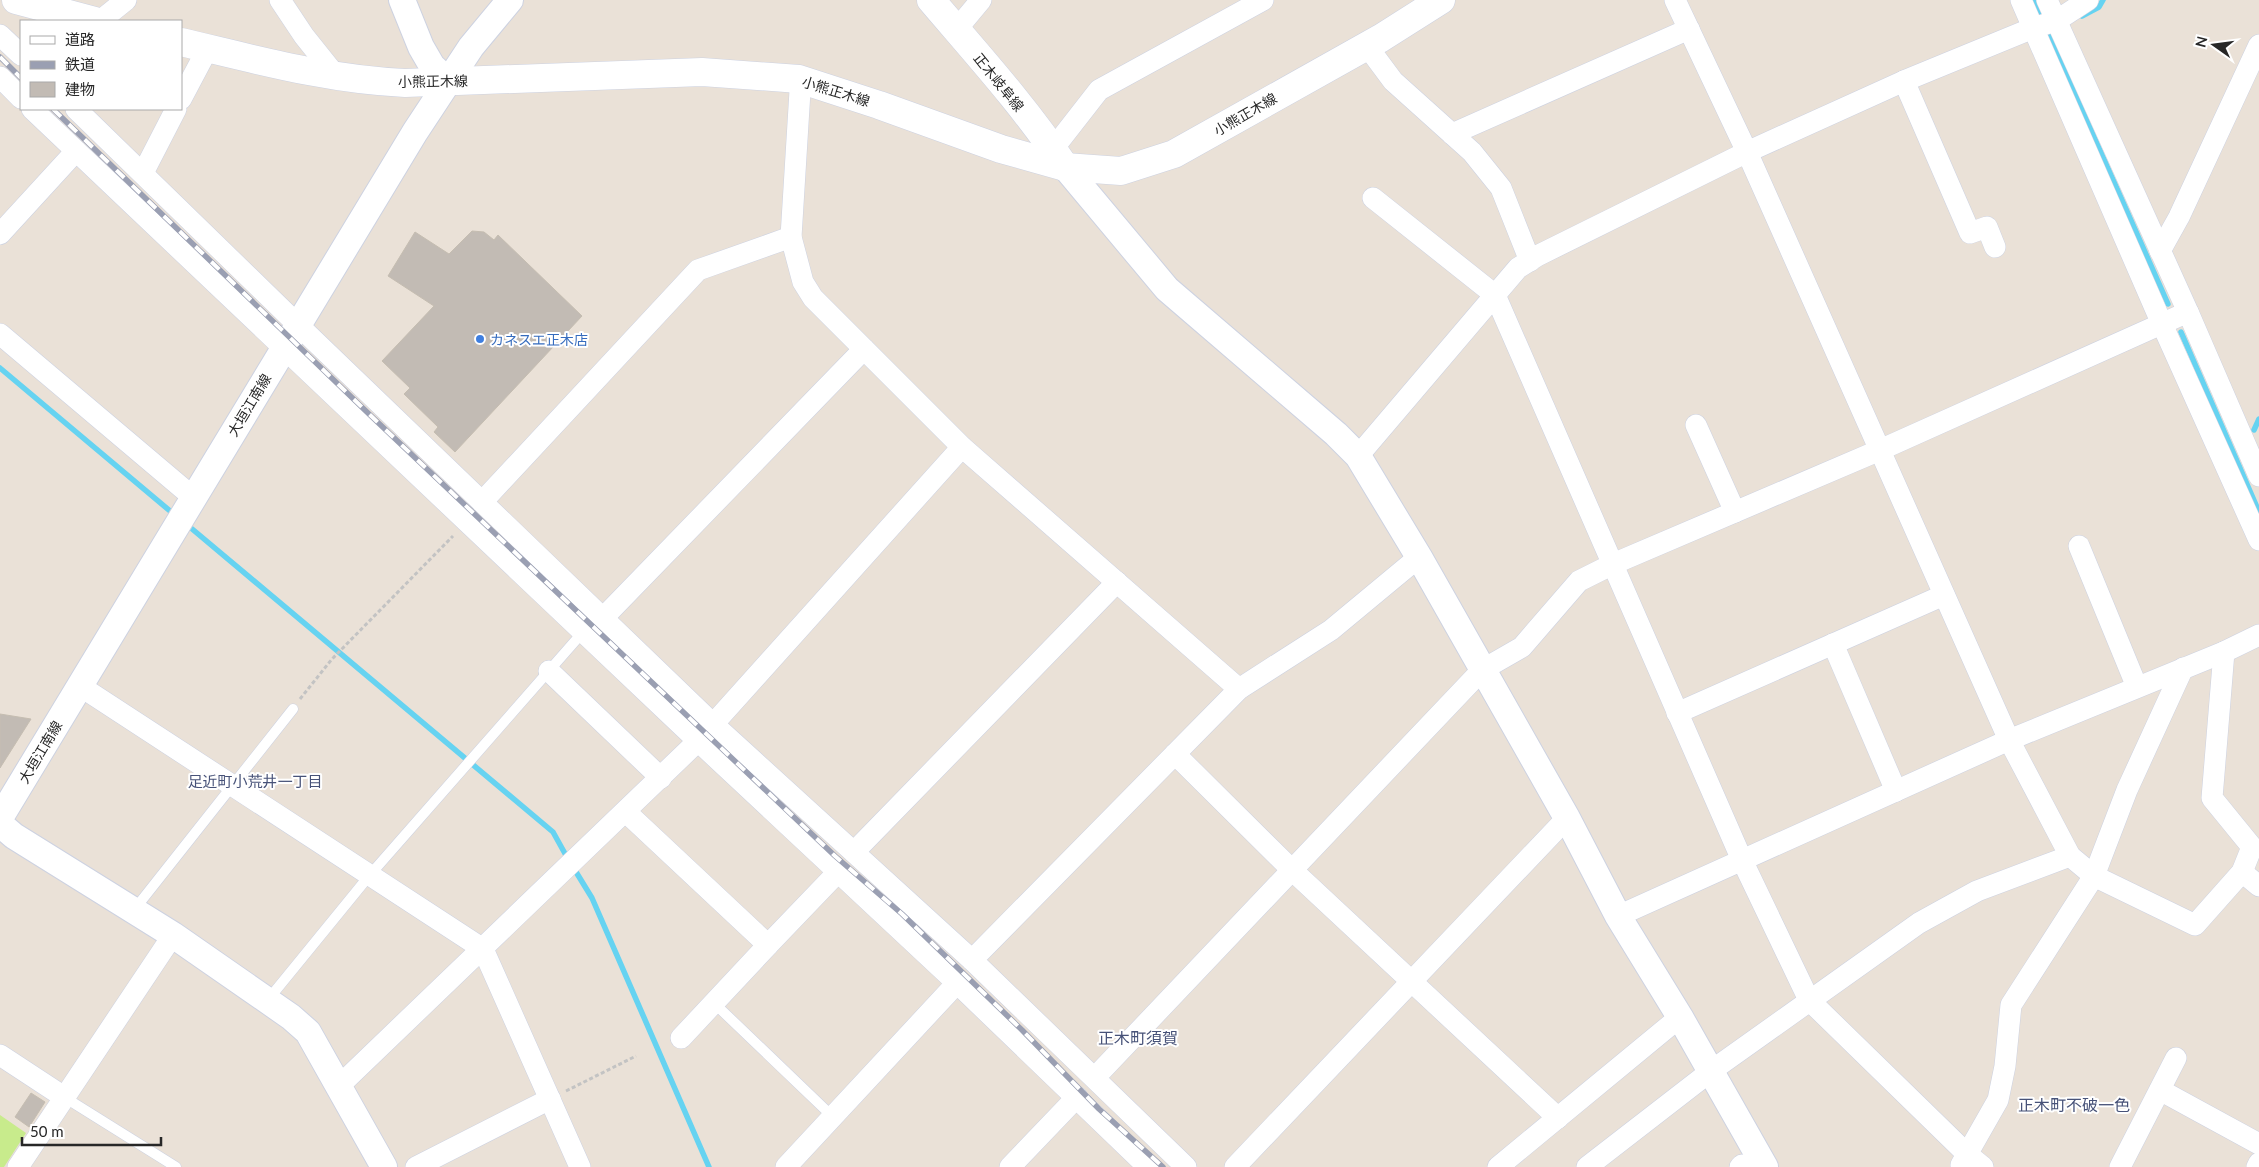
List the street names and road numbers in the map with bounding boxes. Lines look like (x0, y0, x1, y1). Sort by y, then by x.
street label: 正木岐阜線 (970, 49, 1028, 115)
street label: 小熊正木線 (398, 72, 468, 90)
street label: 小熊正木線 (800, 73, 872, 109)
street label: 小熊正木線 (1210, 89, 1280, 139)
street label: 大垣江南線 (224, 371, 274, 439)
street label: 大垣江南線 (15, 718, 65, 786)

